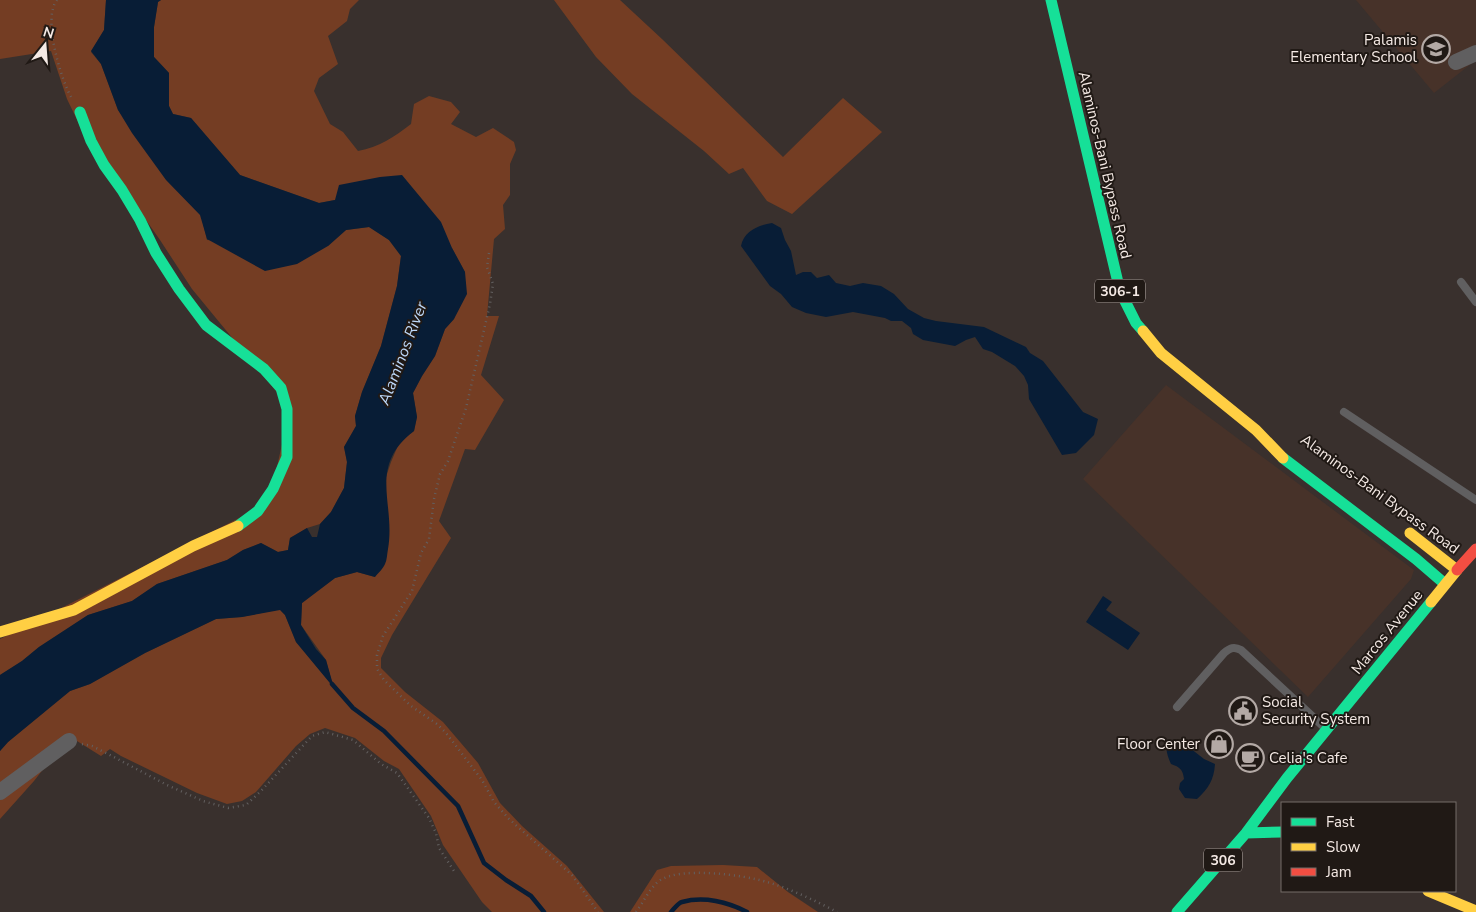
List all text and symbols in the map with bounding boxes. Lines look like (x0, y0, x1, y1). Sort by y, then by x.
north arrow (20, 20, 70, 70)
text: N (41, 22, 56, 44)
place label: Palamis Elementary School (1290, 30, 1418, 67)
school or university icon: Palamis Elementary School (1421, 34, 1451, 64)
street label: Alaminos-Bani Bypass Road (1074, 69, 1136, 261)
road number: 306-1 (1095, 280, 1145, 302)
water label: Alaminos River (373, 297, 433, 409)
street label: Alaminos-Bani Bypass Road (1297, 430, 1463, 558)
street label: Marcos Avenue (1347, 586, 1427, 678)
place label: Social Security System (1262, 692, 1370, 729)
public building icon: Social Security System (1228, 696, 1258, 726)
shop icon: Floor Center (1204, 729, 1234, 759)
place label: Floor Center (1117, 734, 1201, 754)
cafe icon: Celia's Cafe (1235, 743, 1265, 773)
place label: Celia's Cafe (1269, 748, 1347, 768)
legend (1281, 802, 1456, 892)
text: Fast (1326, 812, 1355, 832)
text: Slow (1326, 837, 1361, 857)
road number: 306 (1204, 848, 1242, 872)
text: Jam (1325, 862, 1352, 882)

